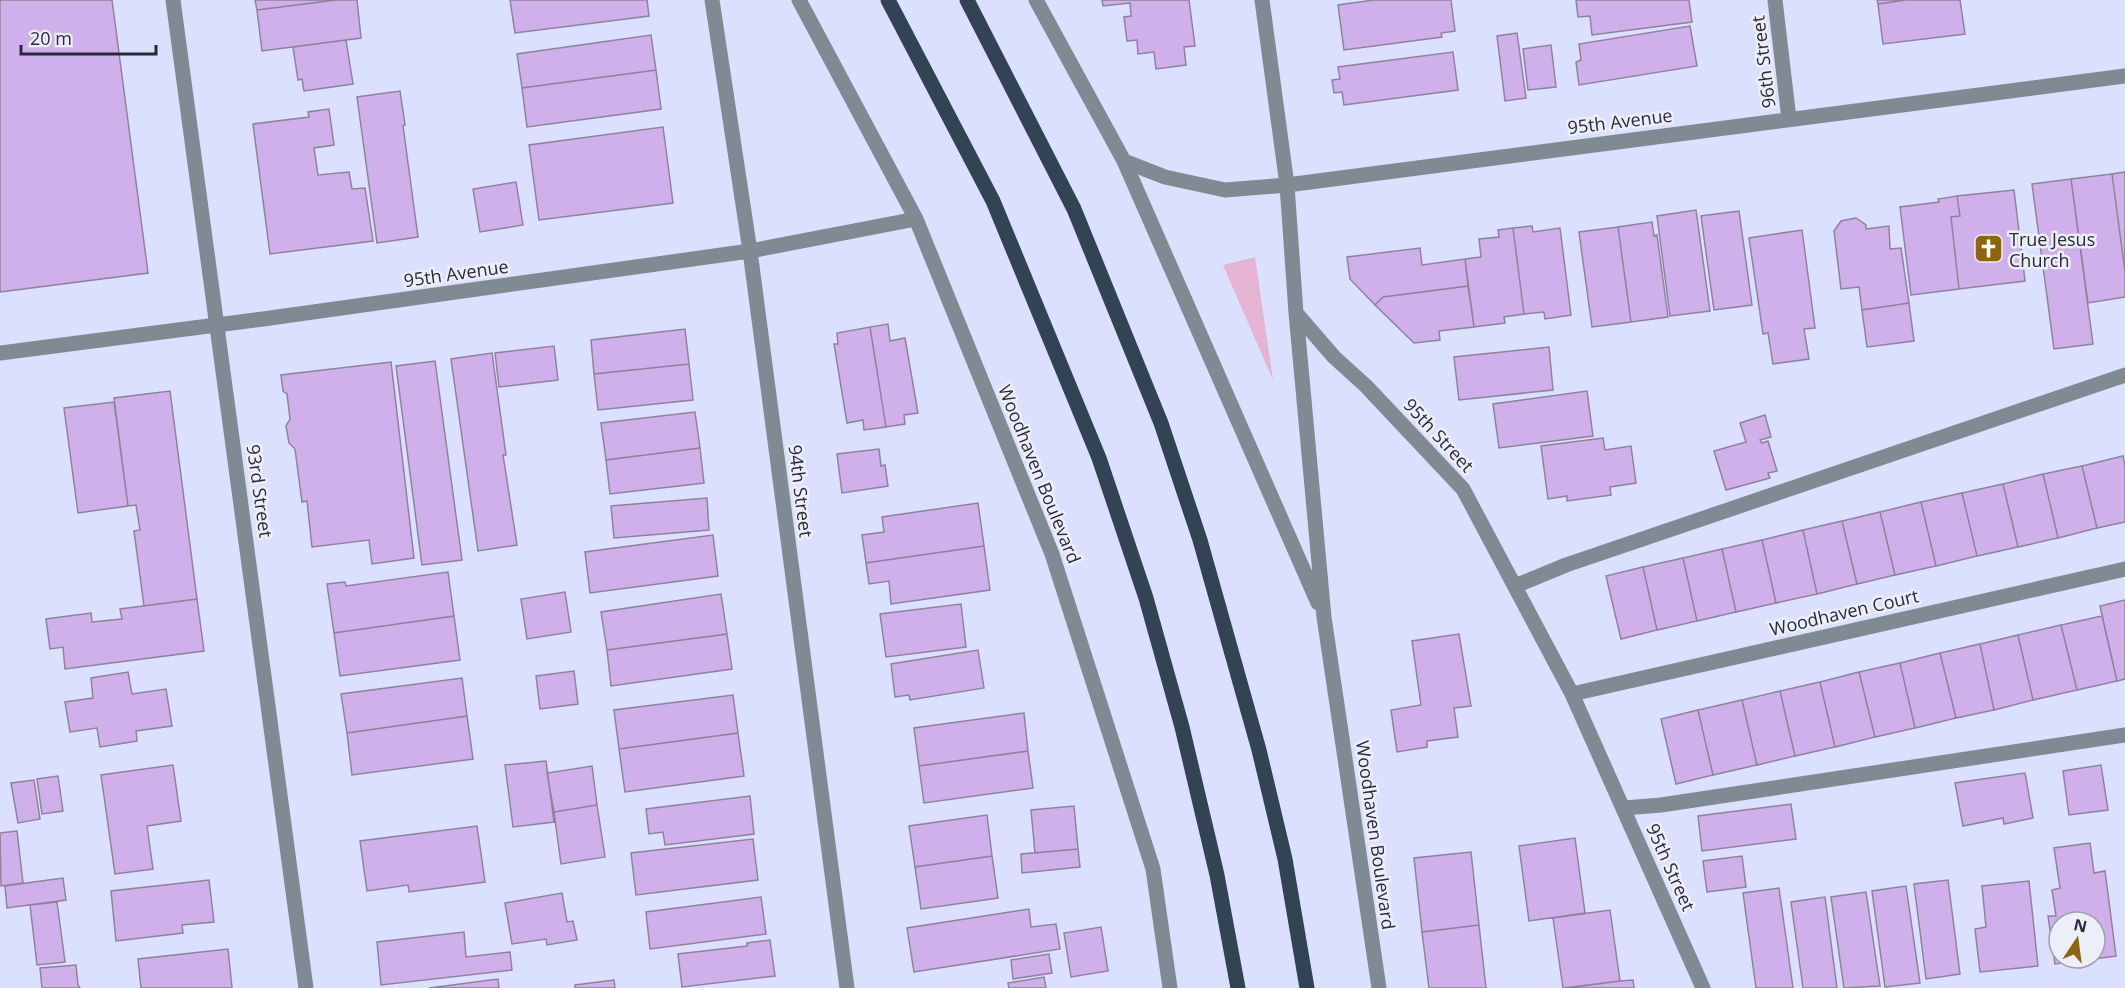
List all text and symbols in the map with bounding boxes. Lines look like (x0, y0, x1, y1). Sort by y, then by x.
street label: 96th Street (1745, 14, 1781, 110)
scale bar (21, 18, 156, 56)
text: 20 m (30, 26, 72, 50)
street label: 95th Avenue (1566, 103, 1674, 139)
place label: True Jesus Church (2009, 227, 2095, 272)
church icon: True Jesus Church (1972, 233, 2004, 265)
street label: 95th Avenue (402, 254, 510, 292)
street label: Woodhaven Boulevard (993, 381, 1087, 567)
street label: 95th Street (1399, 393, 1479, 477)
street label: 93rd Street (242, 443, 278, 539)
street label: 94th Street (783, 443, 819, 539)
street label: Woodhaven Court (1767, 583, 1921, 641)
street label: Woodhaven Boulevard (1351, 739, 1401, 931)
street label: 95th Street (1641, 820, 1701, 914)
north arrow (2047, 910, 2107, 970)
text: N (2072, 913, 2089, 938)

